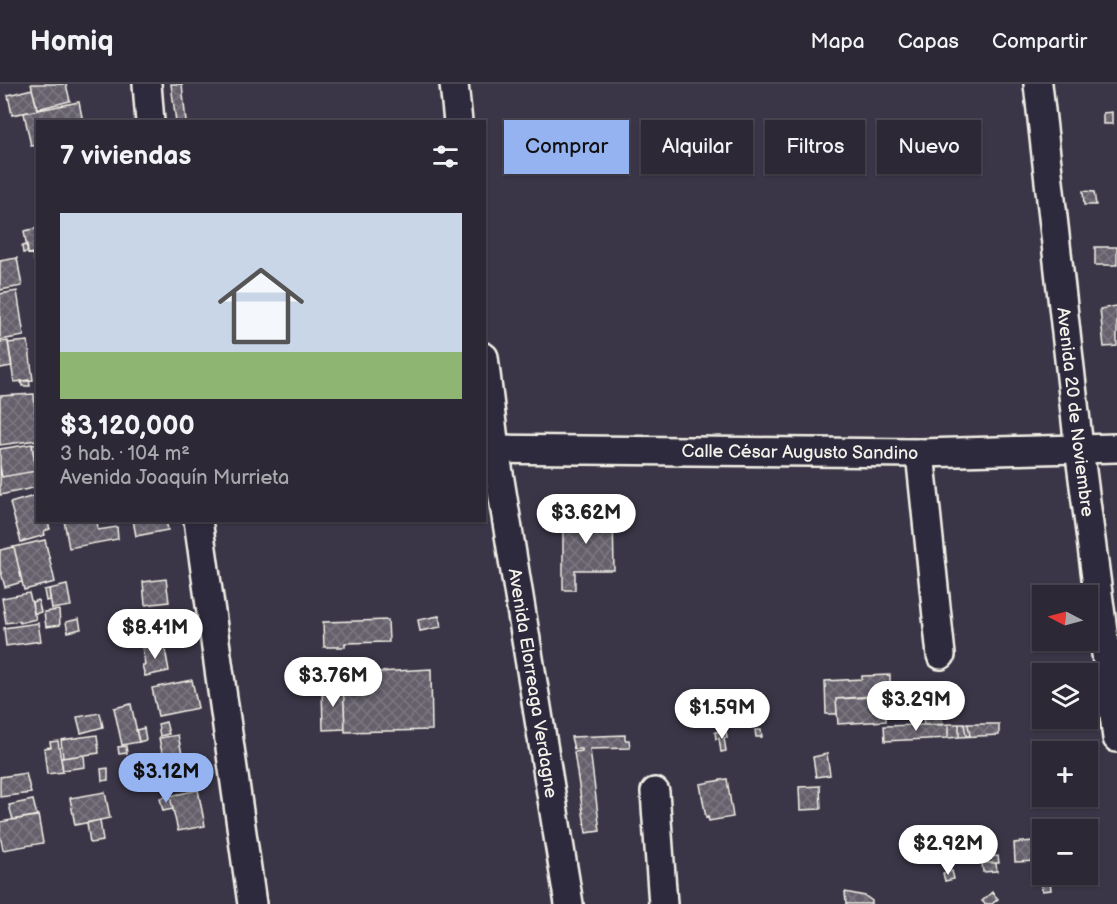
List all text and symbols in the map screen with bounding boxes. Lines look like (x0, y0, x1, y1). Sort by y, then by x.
text: Homiq (30, 25, 114, 58)
text: Mapa (811, 29, 865, 54)
text: Capas (898, 29, 959, 54)
text: Compartir (992, 29, 1087, 54)
chip: Comprar (504, 120, 629, 174)
chip: Alquilar (641, 120, 753, 174)
chip: Filtros (765, 120, 865, 174)
chip: Nuevo (877, 120, 981, 174)
icon: filters (429, 140, 462, 173)
text: 7 viviendas (60, 141, 191, 172)
icon: home (207, 252, 315, 360)
street label: Avenida 20 de Noviembre (1052, 306, 1098, 518)
text: $3,120,000 (60, 411, 195, 442)
street label: Calle César Augusto Sandino (682, 441, 918, 464)
text: 3 hab. · 104 m² (60, 442, 190, 466)
text: Avenida Joaquín Murrieta (60, 466, 289, 490)
pin: $3.62M (537, 494, 635, 545)
text: $3.62M (551, 501, 621, 525)
street label: Avenida Elorreaga Verdagne (504, 567, 562, 800)
north arrow (1032, 585, 1098, 651)
map controls (1032, 585, 1098, 885)
pin: $8.41M (106, 609, 204, 660)
text: $8.41M (122, 616, 188, 640)
pin: $3.76M (284, 657, 382, 708)
button: layers (1032, 663, 1098, 729)
text: $3.76M (298, 664, 368, 688)
pin: $3.29M (867, 681, 965, 732)
text: $3.29M (881, 688, 951, 712)
pin: $1.59M (673, 689, 771, 740)
text: $1.59M (689, 696, 755, 720)
button: + (1032, 741, 1098, 807)
pin: $3.12M (117, 753, 215, 804)
text: $3.12M (133, 760, 199, 784)
button: − (1032, 819, 1098, 885)
pin: $2.92M (899, 825, 997, 876)
text: $2.92M (913, 832, 983, 856)

